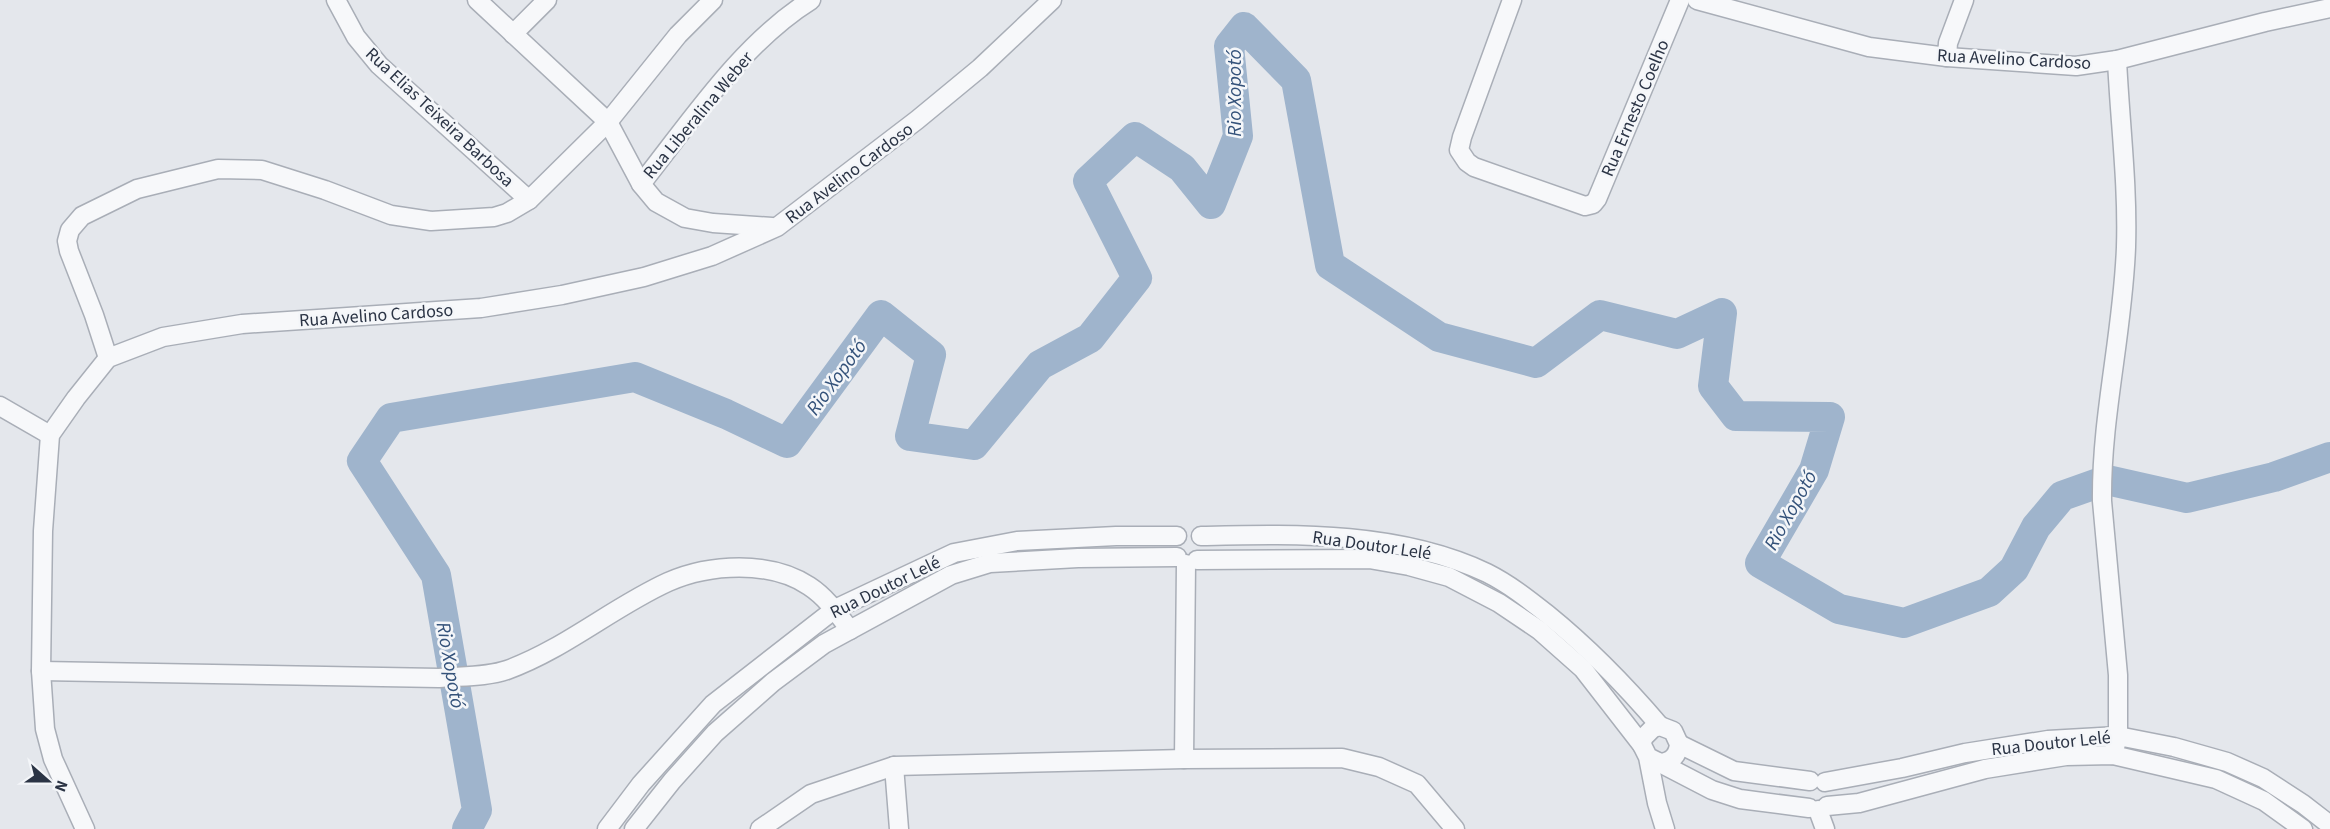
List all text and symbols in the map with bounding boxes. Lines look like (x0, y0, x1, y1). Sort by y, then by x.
street label: Rua Ernesto Coelho (1595, 36, 1676, 181)
street label: Rua Elias Teixeira Barbosa (360, 42, 519, 193)
street label: Rua Avelino Cardoso (1936, 43, 2092, 76)
street label: Rua Liberalina Weber (638, 46, 760, 184)
water label: Rio Xopotó (1221, 49, 1249, 137)
street label: Rua Avelino Cardoso (780, 117, 918, 230)
street label: Rua Avelino Cardoso (298, 298, 454, 333)
water label: Rio Xopotó (800, 334, 874, 421)
water label: Rio Xopotó (1757, 465, 1824, 555)
street label: Rua Doutor Lelé (1311, 525, 1433, 566)
street label: Rua Doutor Lelé (826, 550, 945, 625)
water label: Rio Xopotó (429, 620, 471, 711)
street label: Rua Doutor Lelé (1990, 725, 2112, 762)
north arrow (18, 751, 78, 811)
text: N (49, 777, 73, 795)

